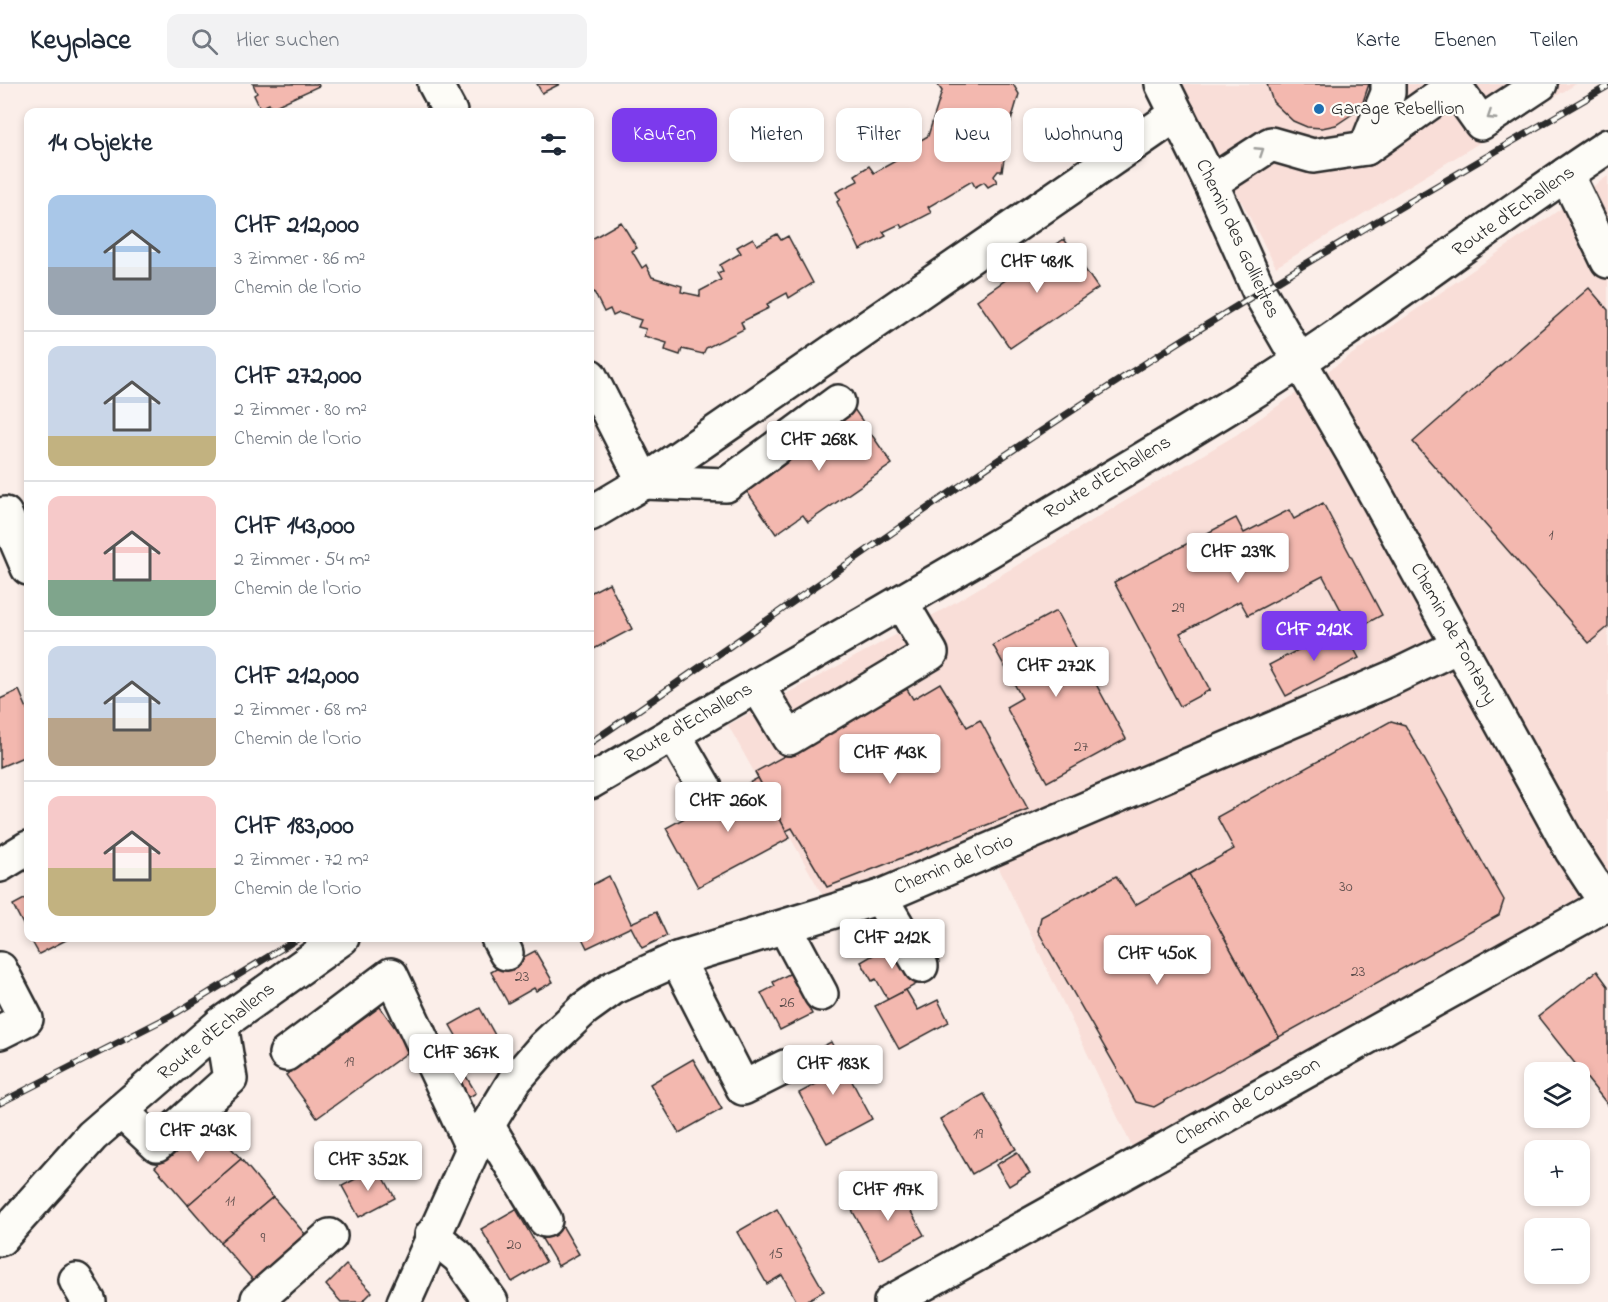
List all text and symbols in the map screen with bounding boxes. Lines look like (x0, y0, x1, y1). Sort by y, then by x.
search box (167, 14, 587, 68)
text: Keyplace (30, 21, 131, 62)
icon: search (188, 25, 221, 58)
text: Hier suchen (236, 25, 339, 57)
text: Karte (1356, 26, 1400, 56)
text: Ebenen (1433, 26, 1496, 56)
text: Teilen (1529, 26, 1578, 56)
place label: Garage Rebellion (1331, 95, 1465, 125)
marker: Garage Rebellion (1312, 102, 1326, 116)
chip: Kaufen (612, 108, 717, 162)
chip: Mieten (729, 108, 824, 162)
chip: Filter (836, 108, 922, 162)
chip: Neu (934, 108, 1011, 162)
chip: Wohnung (1023, 108, 1144, 162)
one-way arrow (1487, 109, 1498, 120)
text: 14 Objekte (48, 125, 152, 163)
icon: filters (537, 128, 570, 161)
one-way arrow (1253, 147, 1264, 158)
street label: Chemin des Golliettes (1187, 154, 1287, 324)
street label: Route d'Echallens (1447, 159, 1581, 265)
text: CHF 212,000 (234, 207, 359, 245)
icon: home (96, 219, 168, 291)
pin: CHF 481K (975, 243, 1099, 294)
text: 3 Zimmer · 86 m² (234, 245, 365, 274)
text: CHF 481K (1001, 248, 1073, 277)
text: Chemin de l'Orio (234, 274, 361, 303)
text: CHF 272,000 (234, 358, 361, 396)
icon: home (96, 370, 168, 442)
text: 2 Zimmer · 80 m² (234, 396, 367, 425)
pin: CHF 268K (757, 421, 881, 472)
text: Chemin de l'Orio (234, 425, 361, 454)
text: CHF 268K (781, 426, 857, 455)
street label: Route d'Echallens (1039, 429, 1177, 527)
text: CHF 143,000 (234, 508, 355, 546)
icon: home (96, 520, 168, 592)
house number: 1 (1548, 523, 1554, 547)
pin: CHF 239K (1176, 533, 1300, 584)
text: CHF 239K (1201, 538, 1275, 567)
text: 2 Zimmer · 54 m² (234, 546, 371, 575)
street label: Chemin de Fontany (1402, 558, 1504, 710)
text: Chemin de l'Orio (234, 575, 361, 604)
house number: 29 (1172, 596, 1185, 620)
pin: CHF 212K (1252, 611, 1376, 662)
text: CHF 212K (1276, 616, 1352, 645)
pin: CHF 272K (994, 647, 1118, 698)
text: CHF 272K (1017, 652, 1095, 681)
text: CHF 212,000 (234, 658, 359, 696)
icon: home (96, 670, 168, 742)
street label: Route d'Echallens (619, 675, 759, 773)
text: 2 Zimmer · 68 m² (234, 696, 367, 725)
text: Chemin de l'Orio (234, 725, 361, 754)
pin: CHF 143K (828, 734, 952, 785)
house number: 27 (1074, 735, 1089, 759)
text: CHF 143K (853, 739, 927, 768)
pin: CHF 260K (666, 782, 790, 833)
text: CHF 260K (689, 787, 767, 816)
text: CHF 183,000 (234, 808, 354, 846)
icon: home (96, 820, 168, 892)
street label: Chemin de l'Orio (890, 827, 1018, 903)
text: 2 Zimmer · 72 m² (234, 846, 369, 875)
text: Chemin de l'Orio (234, 875, 361, 904)
house number: 30 (1339, 875, 1353, 899)
pin: CHF 212K (830, 919, 954, 970)
text: CHF 212K (854, 924, 930, 953)
pin: CHF 450K (1095, 935, 1219, 986)
text: CHF 450K (1118, 940, 1196, 969)
house number: 23 (1351, 960, 1365, 984)
house number: 23 (515, 965, 529, 989)
street label: Route d'Echallens (152, 975, 282, 1089)
house number: 26 (780, 991, 795, 1015)
pin: CHF 367K (399, 1034, 523, 1085)
text: CHF 367K (423, 1039, 499, 1068)
pin: CHF 183K (771, 1045, 895, 1096)
house number: 19 (344, 1050, 354, 1074)
text: CHF 183K (797, 1050, 869, 1079)
street label: Chemin de Cousson (1170, 1050, 1326, 1154)
map controls (1524, 1062, 1590, 1284)
button: layers (1524, 1062, 1590, 1128)
pin: CHF 243K (136, 1112, 260, 1163)
text: CHF 243K (160, 1117, 236, 1146)
house number: 19 (973, 1122, 983, 1146)
button: + (1524, 1140, 1590, 1206)
pin: CHF 352K (306, 1141, 430, 1192)
text: CHF 352K (328, 1146, 408, 1175)
pin: CHF 197K (826, 1171, 950, 1222)
text: CHF 197K (853, 1176, 923, 1205)
house number: 11 (225, 1189, 235, 1213)
button: − (1524, 1218, 1590, 1284)
house number: 9 (261, 1226, 266, 1250)
house number: 20 (507, 1233, 522, 1257)
house number: 15 (769, 1242, 783, 1266)

